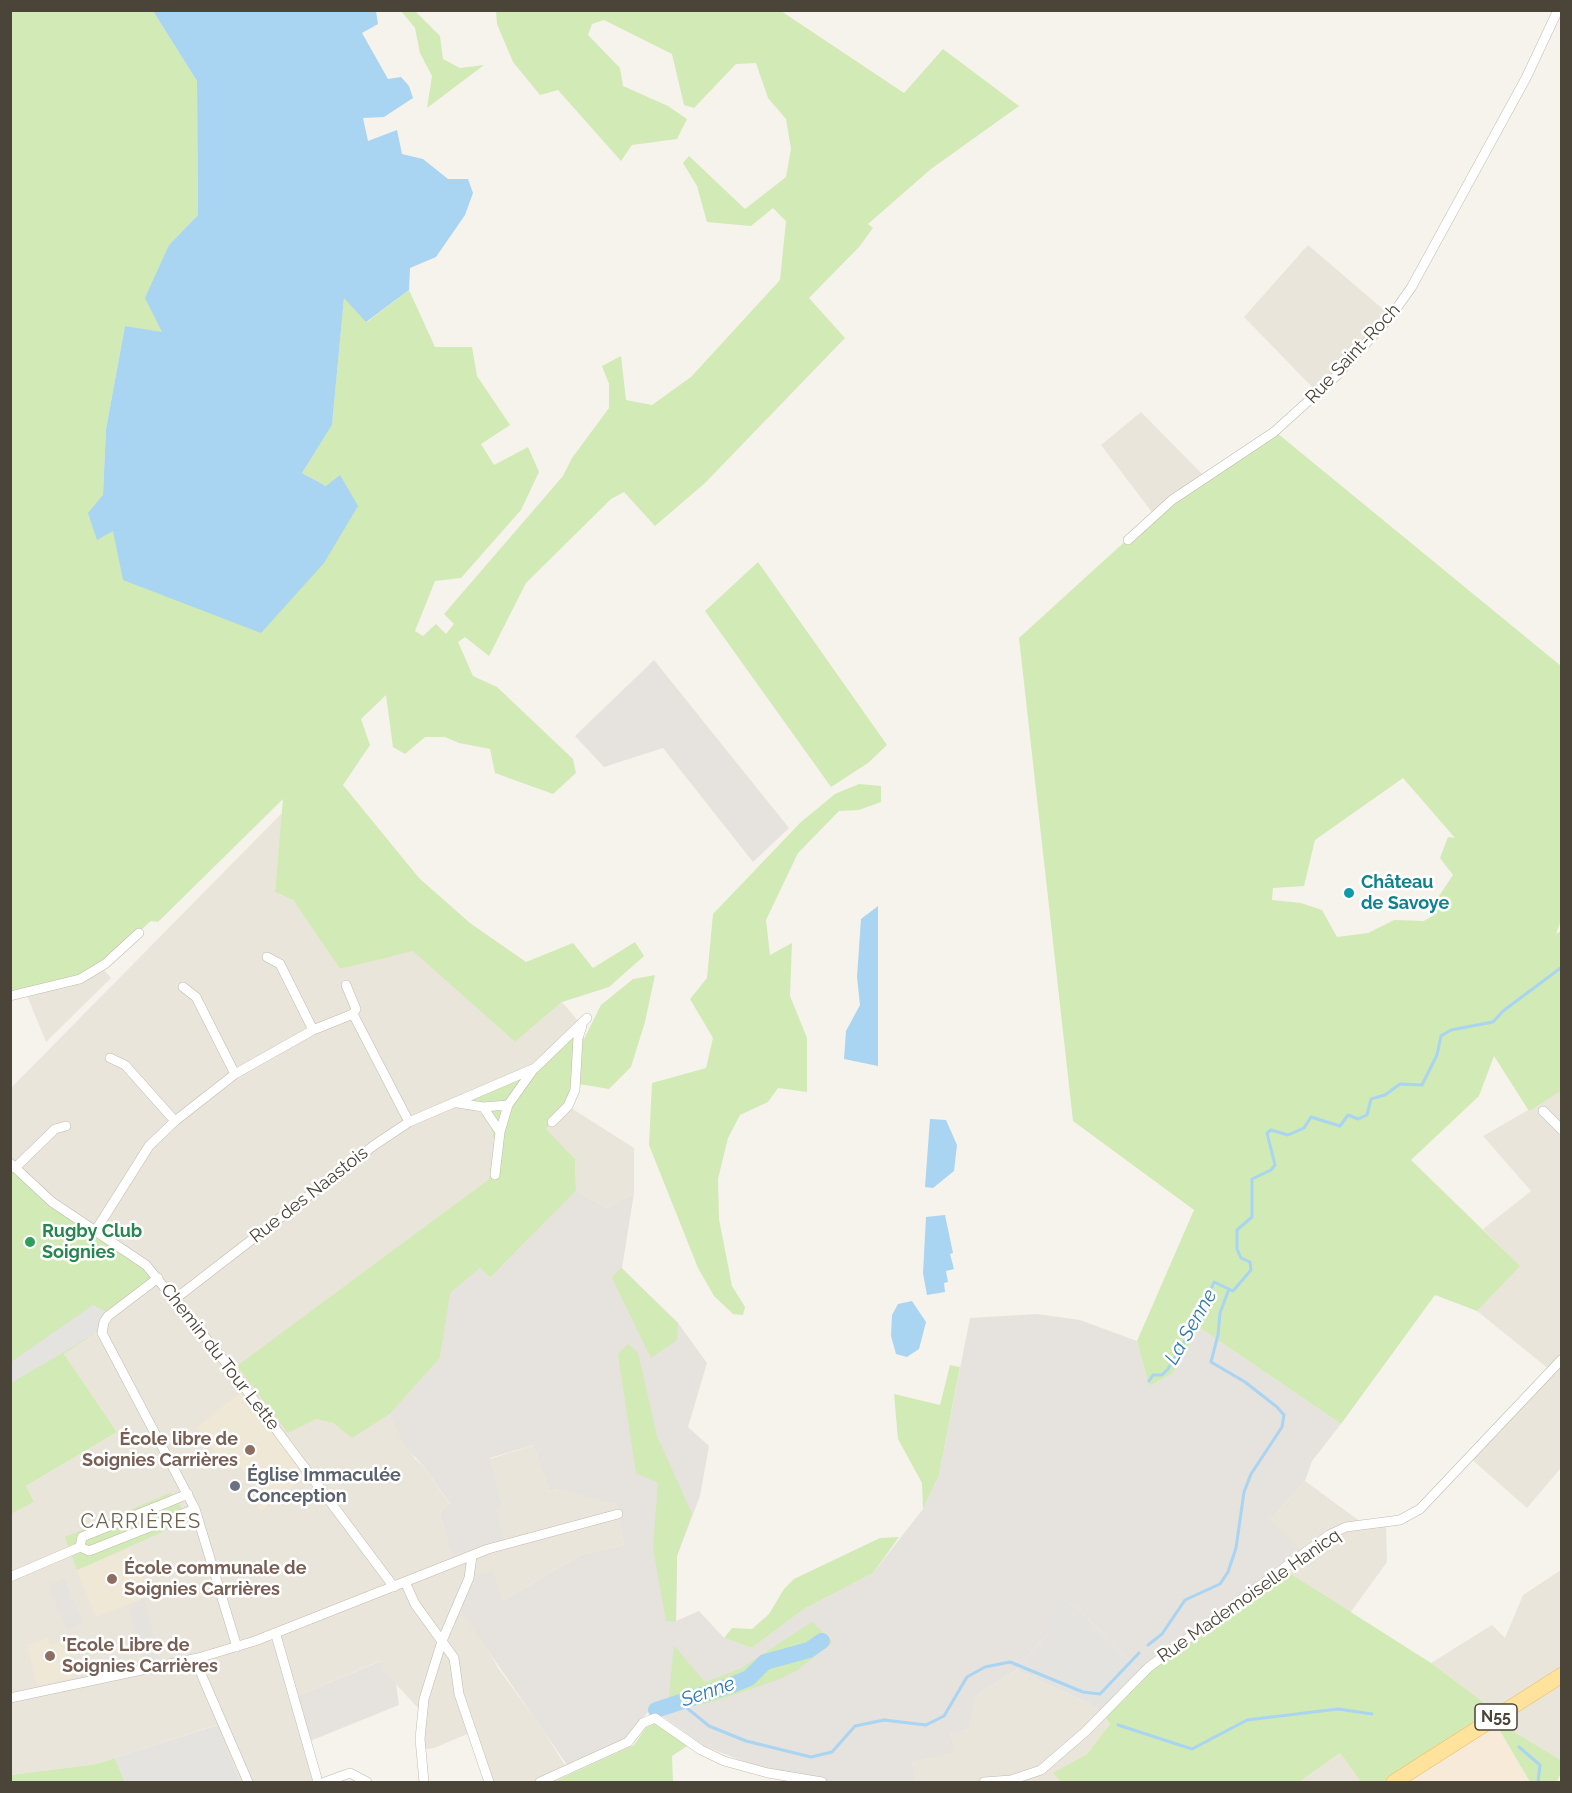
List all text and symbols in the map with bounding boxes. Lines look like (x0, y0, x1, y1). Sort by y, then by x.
street label: Rue Saint-Roch (1301, 300, 1405, 408)
place label: Château de Savoye (1361, 872, 1449, 914)
marker: Château de Savoye (1342, 886, 1356, 900)
street label: Rue des Naastois (246, 1142, 372, 1248)
place label: Rugby Club Soignies (42, 1221, 142, 1264)
marker: Rugby Club Soignies (23, 1235, 37, 1249)
street label: Chemin du Tour Lette (156, 1279, 284, 1435)
water label: La Senne (1160, 1285, 1222, 1369)
place label: École libre de Soignies Carrières (82, 1429, 238, 1472)
marker: École libre de Soignies Carrières (243, 1443, 257, 1457)
place label: Église Immaculée Conception (247, 1465, 401, 1508)
marker: Église Immaculée Conception (228, 1479, 242, 1493)
district label: CARRIÈRES (80, 1510, 202, 1534)
street label: Rue Mademoiselle Hanicq (1153, 1525, 1345, 1667)
place label: École communale de Soignies Carrières (124, 1558, 306, 1600)
marker: École communale de Soignies Carrières (105, 1572, 119, 1586)
place label: 'Ecole Libre de Soignies Carrières (62, 1635, 218, 1678)
marker: 'Ecole Libre de Soignies Carrières (43, 1649, 57, 1663)
water label: Senne (678, 1672, 738, 1712)
road number: N55 (1475, 1704, 1517, 1730)

